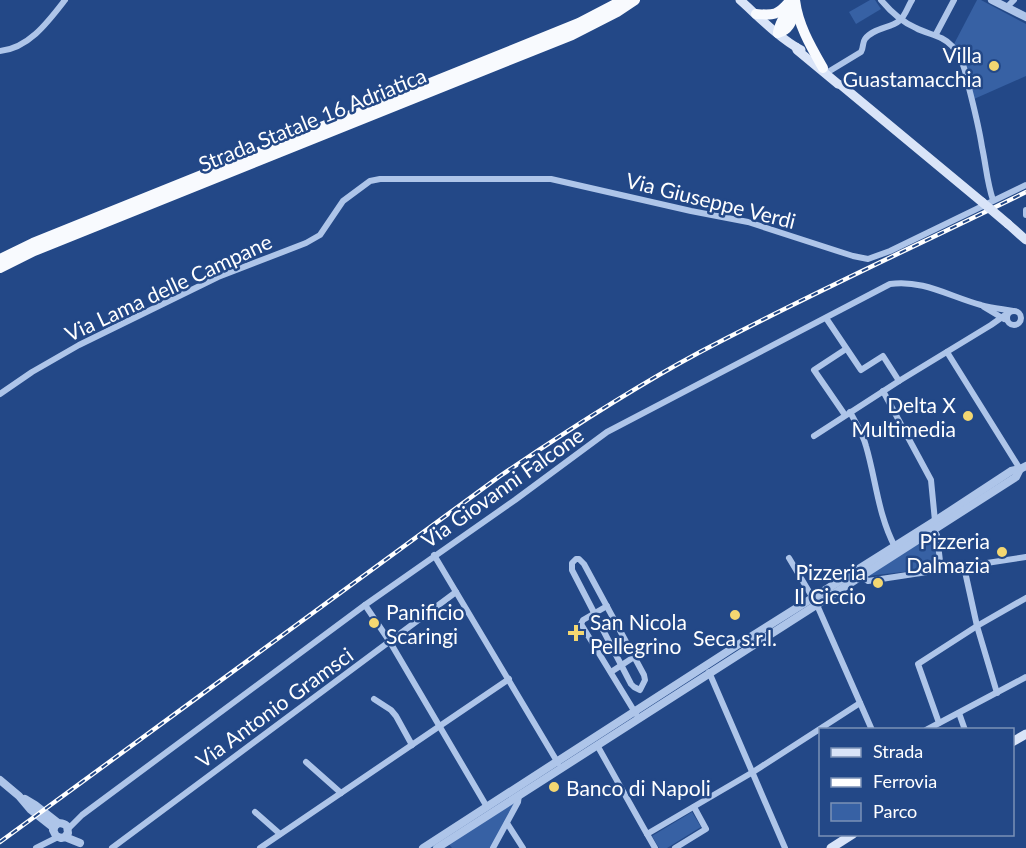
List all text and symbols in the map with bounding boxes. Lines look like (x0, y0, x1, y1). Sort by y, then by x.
place label: Villa Guastamacchia (843, 42, 982, 91)
marker: Villa Guastamacchia (987, 59, 1001, 73)
street label: Strada Statale 16 Adriatica (195, 62, 429, 176)
street label: Via Giuseppe Verdi (623, 167, 799, 233)
street label: Via Lama delle Campane (61, 228, 275, 346)
place label: Delta X Multimedia (851, 392, 956, 441)
marker: Delta X Multimedia (961, 409, 975, 423)
street label: Via Giovanni Falcone (416, 422, 588, 552)
place label: Pizzeria Dalmazia (906, 528, 990, 577)
marker: Pizzeria Dalmazia (995, 545, 1009, 559)
place label: Pizzeria Il Ciccio (794, 559, 866, 608)
marker: Pizzeria Il Ciccio (871, 576, 885, 590)
place label: Panificio Scaringi (386, 599, 465, 648)
marker: Seca s.r.l. (728, 608, 742, 622)
place label: San Nicola Pellegrino (590, 609, 687, 658)
marker: Panificio Scaringi (367, 616, 381, 630)
marker: San Nicola Pellegrino (567, 624, 585, 642)
place label: Seca s.r.l. (693, 625, 777, 650)
street label: Via Antonio Gramsci (191, 642, 357, 772)
legend (819, 728, 1014, 836)
text: Strada (873, 740, 923, 762)
text: Ferrovia (873, 770, 937, 792)
place label: Banco di Napoli (566, 775, 711, 800)
marker: Banco di Napoli (547, 780, 561, 794)
text: Parco (873, 800, 917, 822)

